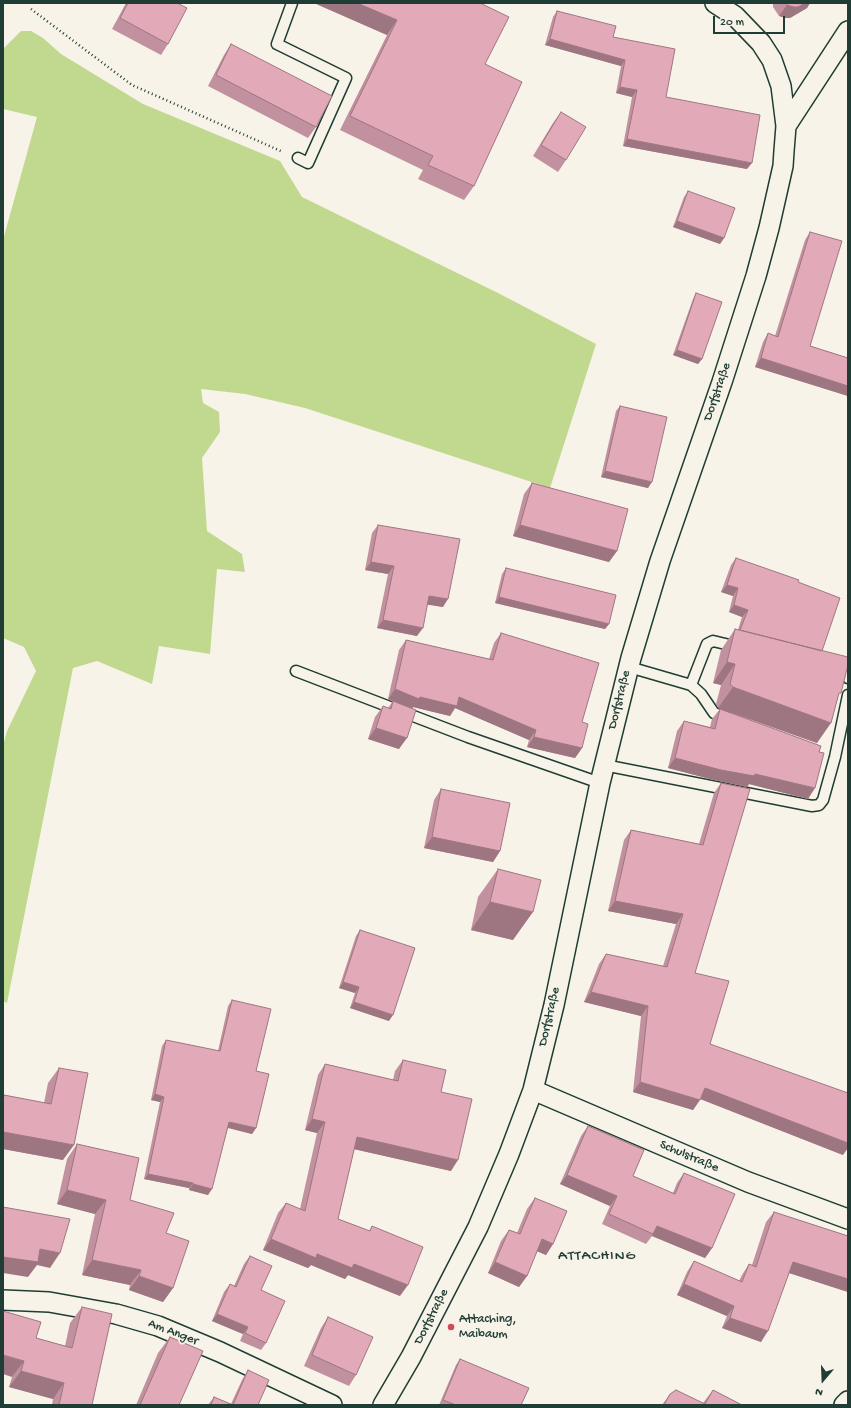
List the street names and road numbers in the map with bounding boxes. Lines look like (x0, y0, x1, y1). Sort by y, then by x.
street label: Dorfstraße (701, 361, 735, 423)
street label: Dorfstraße (605, 669, 635, 731)
street label: Dorfstraße (536, 986, 564, 1048)
street label: Schulstraße (657, 1138, 721, 1176)
street label: Dorfstraße (411, 1287, 453, 1347)
street label: Am Anger (146, 1316, 200, 1350)

